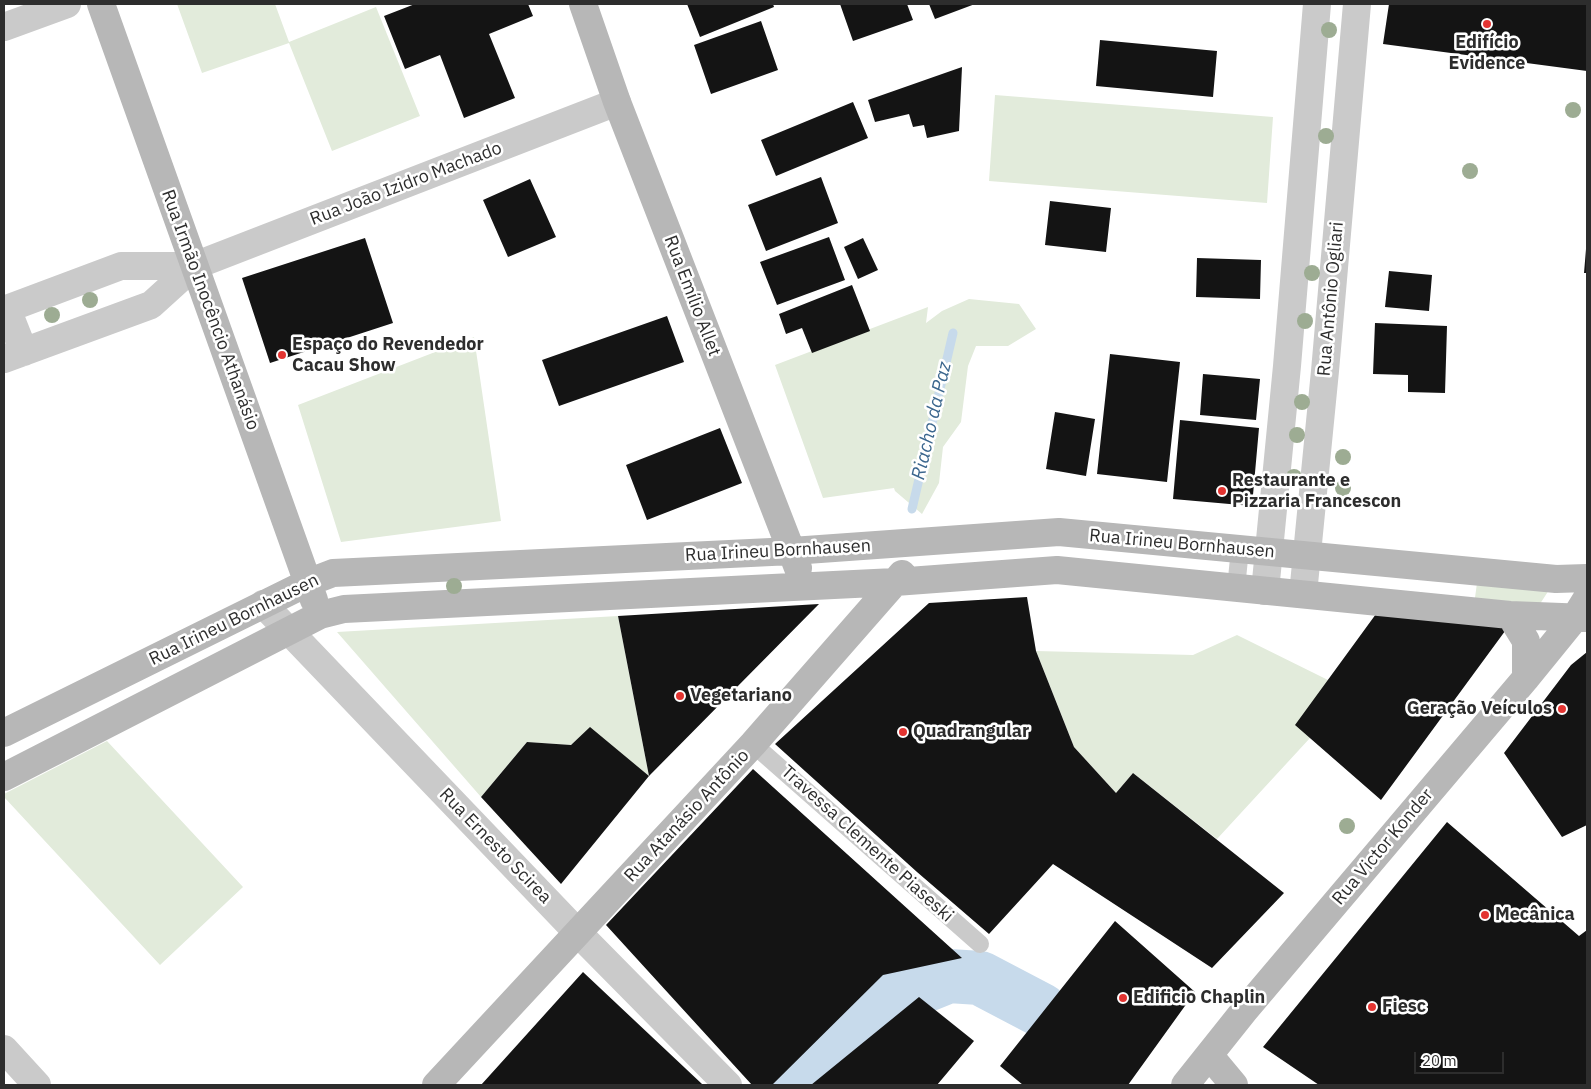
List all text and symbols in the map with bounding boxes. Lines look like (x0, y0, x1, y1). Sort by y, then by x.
marker: Edifício Evidence (1481, 18, 1493, 30)
place label: Edifício Evidence (1449, 32, 1525, 74)
street label: Rua João Izidro Machado (307, 137, 505, 231)
street label: Rua Irmão Inocêncio Athanásio (156, 187, 264, 433)
street label: Rua Antônio Ogliari (1313, 221, 1349, 377)
street label: Rua Emílio Allet (659, 233, 725, 359)
place label: Espaço do Revendedor Cacau Show (292, 334, 484, 376)
marker: Espaço do Revendedor Cacau Show (276, 349, 288, 361)
water label: Riacho da Paz (907, 360, 957, 482)
place label: Restaurante e Pizzaria Francescon (1232, 470, 1401, 512)
marker: Restaurante e Pizzaria Francescon (1216, 485, 1228, 497)
street label: Rua Irineu Bornhausen (1088, 525, 1276, 563)
street label: Rua Irineu Bornhausen (685, 535, 871, 567)
street label: Rua Irineu Bornhausen (146, 570, 322, 670)
place label: Vegetariano (690, 685, 792, 707)
marker: Vegetariano (674, 690, 686, 702)
place label: Geração Veículos (1407, 698, 1552, 720)
marker: Geração Veículos (1556, 703, 1568, 715)
place label: Quadrangular (913, 721, 1029, 743)
marker: Quadrangular (897, 726, 909, 738)
street label: Rua Atanásio Antônio (620, 745, 754, 887)
street label: Travessa Clemente Piaseski (777, 761, 957, 927)
street label: Rua Ernesto Scirea (434, 784, 556, 908)
street label: Rua Victor Konder (1328, 784, 1438, 910)
place label: Mecânica (1495, 904, 1575, 926)
marker: Mecânica (1479, 909, 1491, 921)
place label: Edificio Chaplin (1133, 987, 1265, 1009)
marker: Edificio Chaplin (1117, 992, 1129, 1004)
place label: Fiesc (1382, 996, 1426, 1018)
marker: Fiesc (1366, 1001, 1378, 1013)
scale bar (1416, 1042, 1506, 1074)
text: 20 m (1422, 1051, 1457, 1070)

